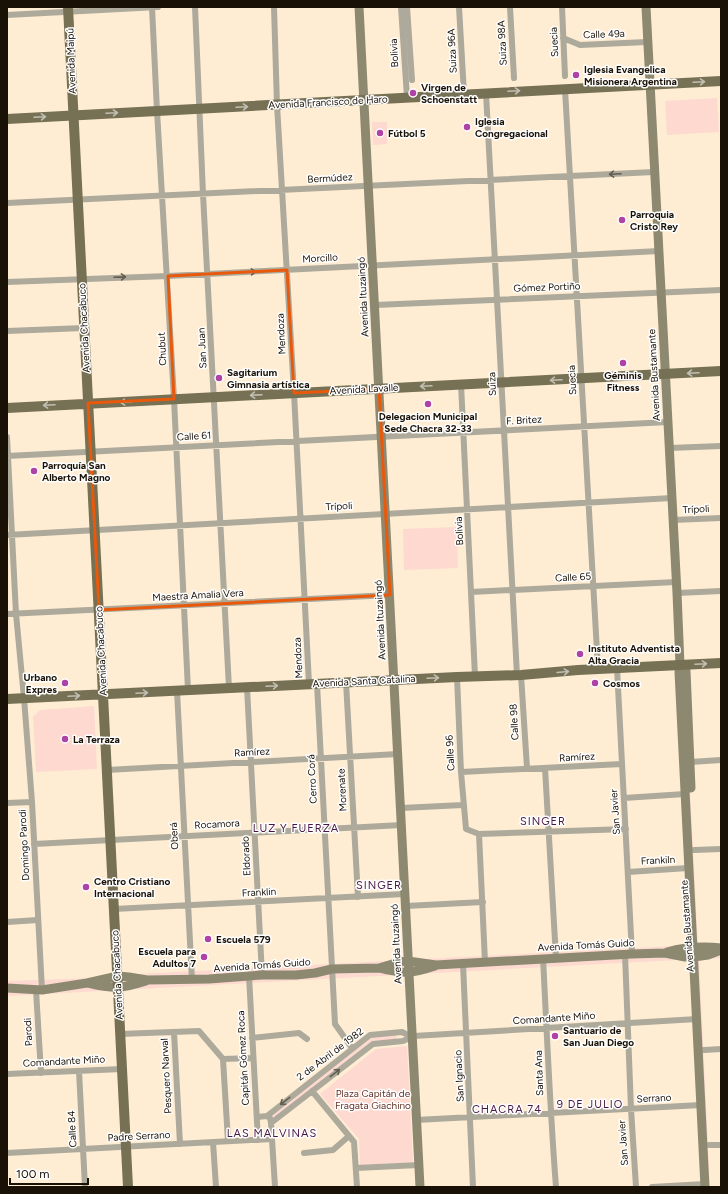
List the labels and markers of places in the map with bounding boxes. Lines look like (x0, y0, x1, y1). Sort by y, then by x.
place label: Iglesia Evangelica Misionera Argentina (584, 63, 677, 88)
marker: Iglesia Evangelica Misionera Argentina (571, 70, 581, 80)
place label: Virgen de Schoenstatt (421, 81, 477, 106)
marker: Virgen de Schoenstatt (408, 88, 418, 98)
place label: Iglesia Congregacional (475, 115, 548, 140)
marker: Iglesia Congregacional (462, 122, 472, 132)
place label: Fútbol 5 (388, 127, 426, 140)
marker: Fútbol 5 (375, 128, 385, 138)
place label: Parroquia Cristo Rey (630, 208, 678, 233)
marker: Parroquia Cristo Rey (617, 215, 627, 225)
marker: Géminis Fitness (618, 358, 628, 368)
place label: Sagitarium Gimnasia artística (227, 366, 310, 391)
place label: Géminis Fitness (604, 369, 642, 394)
marker: Sagitarium Gimnasia artística (214, 373, 224, 383)
marker: Delegacion Municipal Sede Chacra 32-33 (423, 399, 433, 409)
place label: Delegacion Municipal Sede Chacra 32-33 (379, 410, 477, 435)
place label: Parroquía San Alberto Magno (42, 459, 111, 484)
marker: Parroquía San Alberto Magno (29, 466, 39, 476)
place label: Instituto Adventista Alta Gracia (588, 642, 680, 667)
marker: Instituto Adventista Alta Gracia (575, 649, 585, 659)
place label: Urbano Expres (23, 671, 57, 696)
place label: Cosmos (603, 677, 640, 690)
marker: Urbano Expres (60, 678, 70, 688)
marker: Cosmos (590, 678, 600, 688)
place label: La Terraza (73, 733, 120, 746)
marker: La Terraza (60, 734, 70, 744)
place label: Centro Cristiano Internacional (94, 875, 170, 900)
marker: Centro Cristiano Internacional (81, 882, 91, 892)
place label: Escuela 579 (216, 933, 271, 946)
marker: Escuela 579 (203, 934, 213, 944)
place label: Escuela para Adultos 7 (138, 945, 196, 970)
marker: Escuela para Adultos 7 (199, 952, 209, 962)
place label: Santuario de San Juan Diego (563, 1024, 634, 1049)
marker: Santuario de San Juan Diego (550, 1031, 560, 1041)

